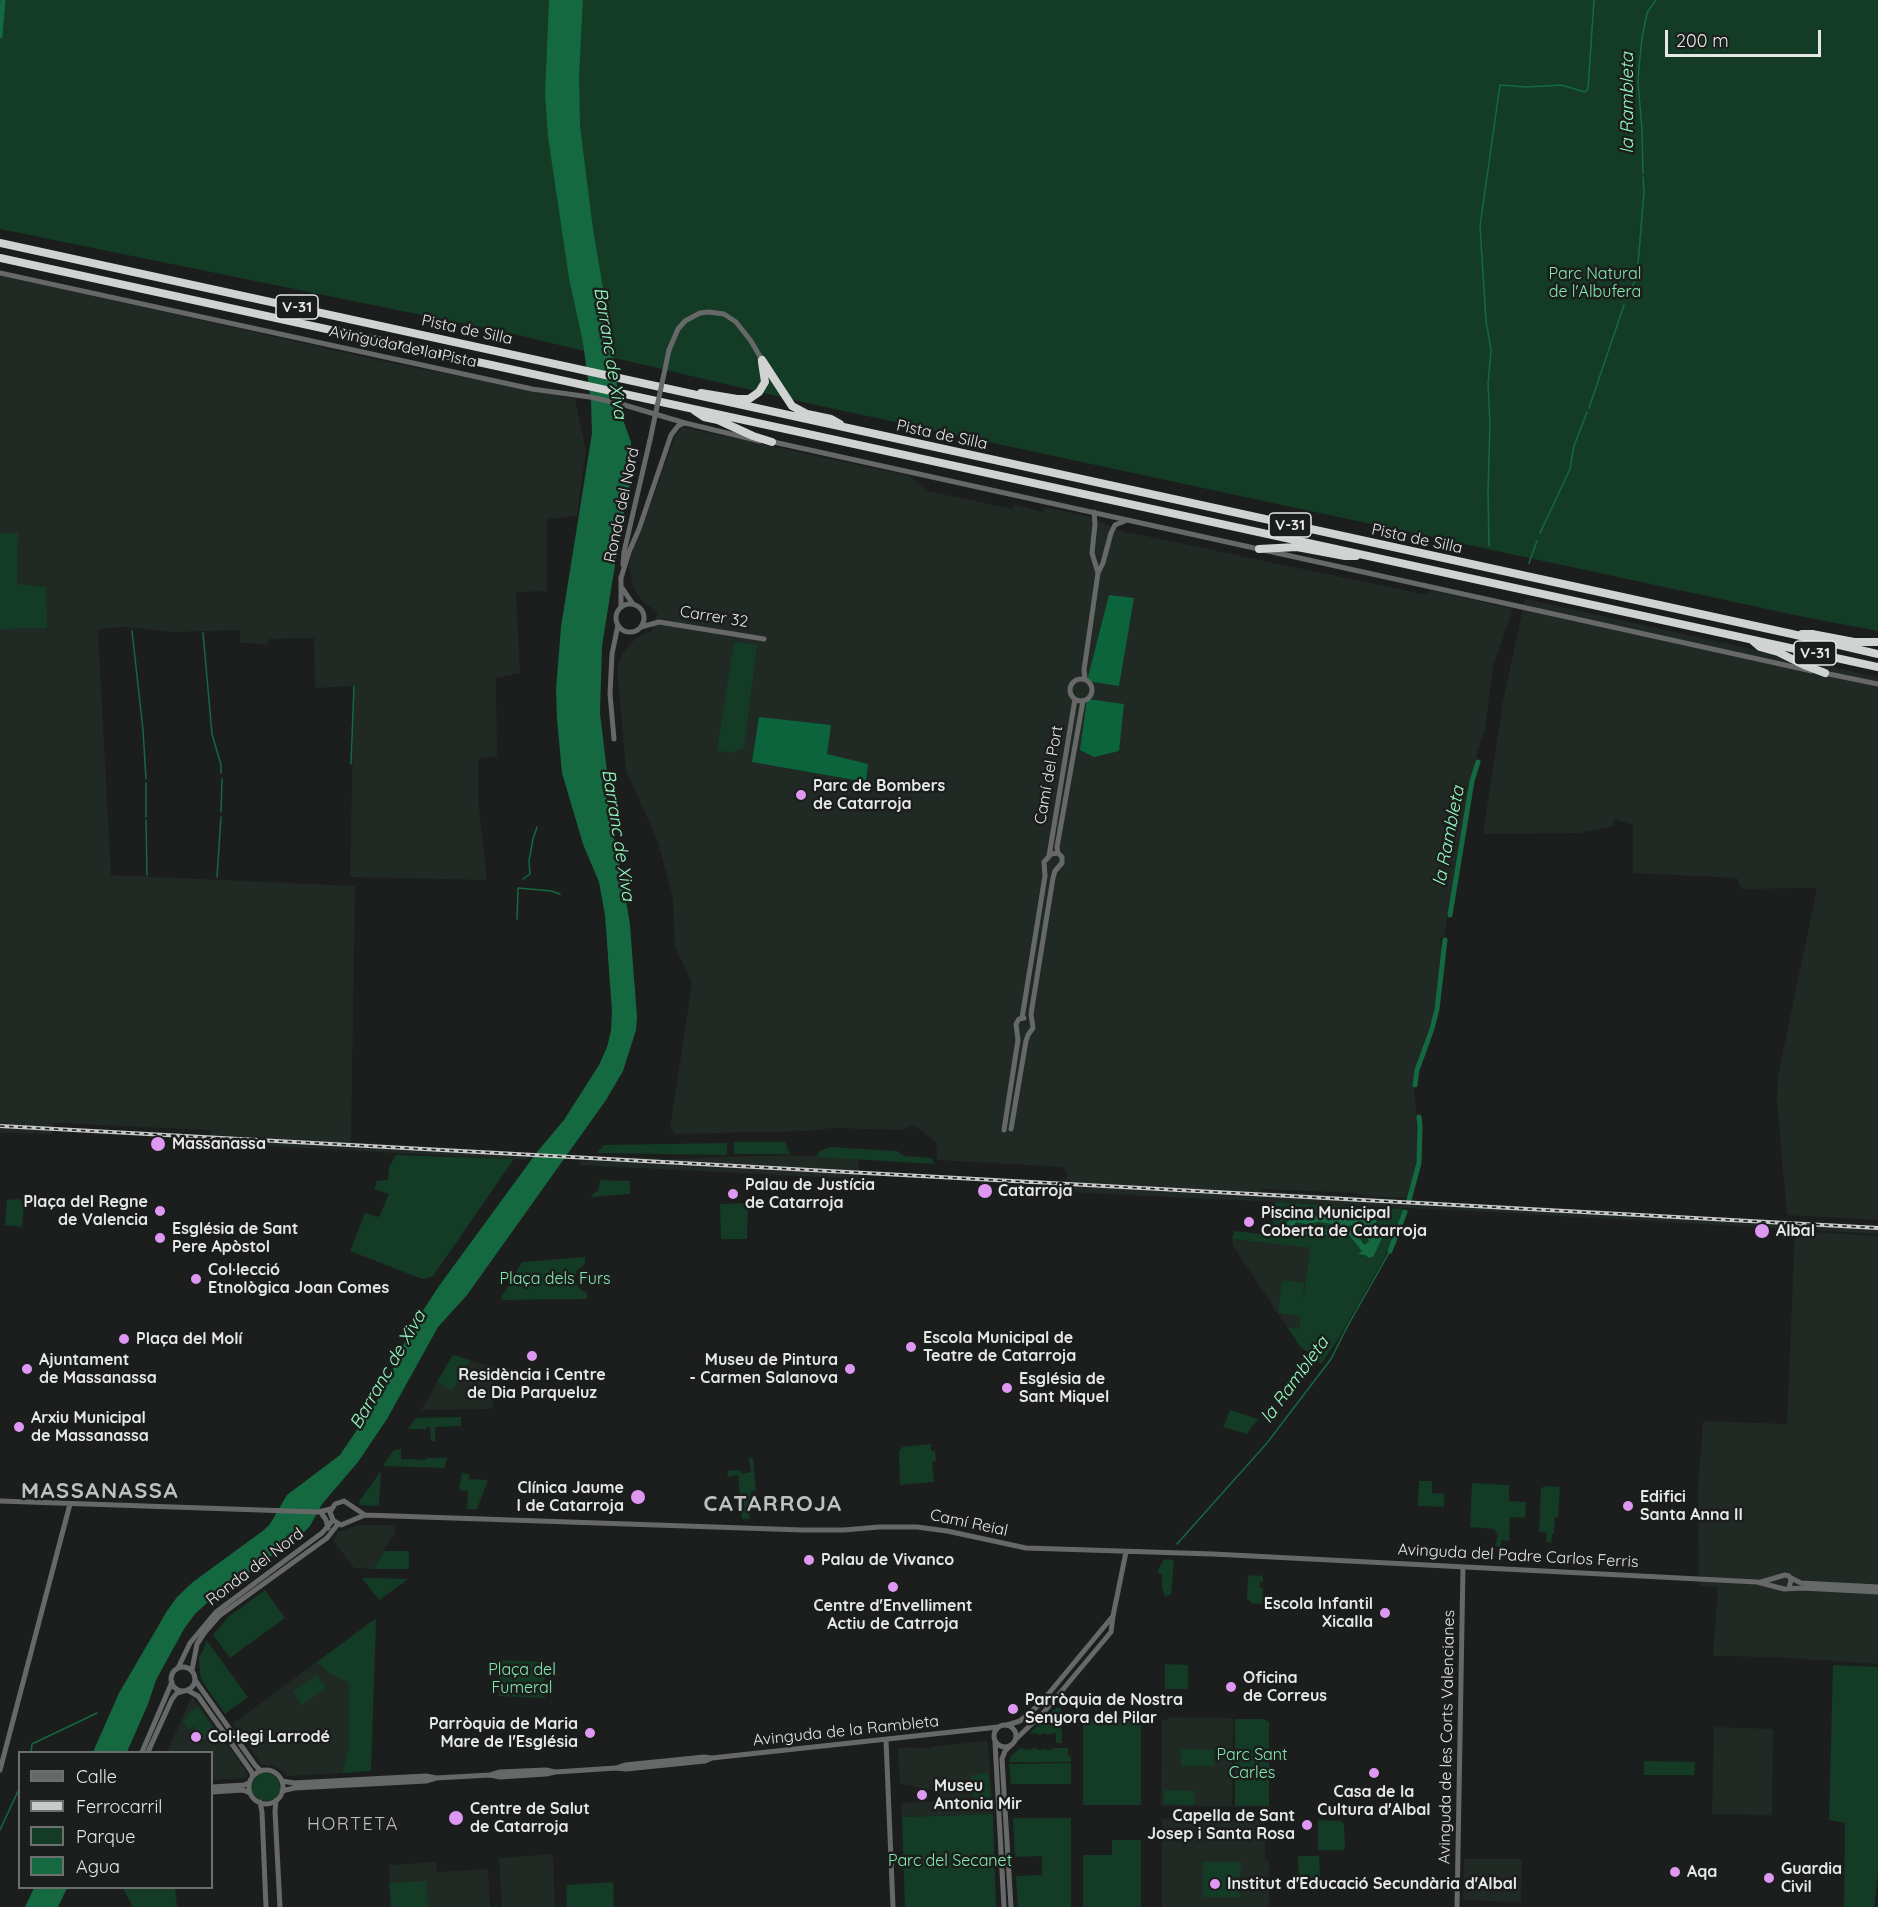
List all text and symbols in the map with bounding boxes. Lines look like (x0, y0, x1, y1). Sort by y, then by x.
scale bar (1668, 18, 1824, 56)
text: 200 m (1676, 29, 1729, 52)
water label: la Rambleta (1617, 52, 1639, 154)
park label: Parc Natural de l'Albufera (1549, 264, 1641, 302)
water label: Barranc de Xiva (589, 286, 631, 420)
road number: V-31 (276, 295, 318, 319)
street label: Pista de Silla (420, 311, 514, 349)
street label: Avinguda de la Pista (328, 322, 478, 372)
street label: Pista de Silla (895, 416, 989, 454)
street label: Ronda del Nord (600, 446, 644, 564)
road number: V-31 (1269, 513, 1311, 537)
street label: Pista de Silla (1370, 520, 1464, 558)
street label: Carrer 32 (678, 602, 750, 632)
road number: V-31 (1794, 641, 1836, 665)
street label: Camí del Port (1031, 724, 1067, 826)
water label: Barranc de Xiva (597, 768, 639, 902)
place label: Parc de Bombers de Catarroja (813, 776, 945, 814)
water label: la Rambleta (1429, 784, 1469, 888)
marker: Parc de Bombers de Catarroja (794, 788, 808, 802)
place label: Massanassa (172, 1134, 266, 1154)
marker: Massanassa (149, 1135, 167, 1153)
place label: Palau de Justícia de Catarroja (745, 1175, 875, 1213)
place label: Catarroja (998, 1181, 1073, 1201)
marker: Catarroja (976, 1182, 994, 1200)
marker: Palau de Justícia de Catarroja (726, 1187, 740, 1201)
place label: Plaça del Regne de Valencia (23, 1192, 148, 1230)
place label: Piscina Municipal Coberta de Catarroja (1261, 1203, 1427, 1241)
marker: Plaça del Regne de Valencia (153, 1204, 167, 1218)
marker: Piscina Municipal Coberta de Catarroja (1242, 1215, 1256, 1229)
place label: Església de Sant Pere Apòstol (172, 1219, 298, 1257)
place label: Albal (1776, 1221, 1815, 1241)
marker: Albal (1753, 1222, 1771, 1240)
marker: Església de Sant Pere Apòstol (153, 1231, 167, 1245)
place label: Col·lecció Etnològica Joan Comes (208, 1260, 389, 1298)
park label: Plaça dels Furs (499, 1269, 611, 1289)
marker: Col·lecció Etnològica Joan Comes (189, 1272, 203, 1286)
water label: Barranc de Xiva (345, 1307, 431, 1433)
place label: Escola Municipal de Teatre de Catarroja (923, 1328, 1076, 1366)
place label: Plaça del Molí (136, 1329, 242, 1349)
marker: Plaça del Molí (117, 1332, 131, 1346)
water label: la Rambleta (1256, 1333, 1334, 1427)
marker: Escola Municipal de Teatre de Catarroja (904, 1340, 918, 1354)
marker: Residència i Centre de Dia Parqueluz (525, 1349, 539, 1363)
place label: Ajuntament de Massanassa (39, 1350, 157, 1388)
place label: Museu de Pintura - Carmen Salanova (690, 1350, 838, 1388)
marker: Ajuntament de Massanassa (20, 1362, 34, 1376)
marker: Museu de Pintura - Carmen Salanova (843, 1362, 857, 1376)
place label: Residència i Centre de Dia Parqueluz (458, 1365, 606, 1403)
place label: Església de Sant Miquel (1019, 1369, 1109, 1407)
marker: Església de Sant Miquel (1000, 1381, 1014, 1395)
place label: Arxiu Municipal de Massanassa (31, 1408, 149, 1446)
marker: Arxiu Municipal de Massanassa (12, 1420, 26, 1434)
district label: MASSANASSA (21, 1478, 179, 1504)
place label: Clínica Jaume I de Catarroja (517, 1478, 624, 1516)
place label: Edifici Santa Anna II (1640, 1487, 1743, 1525)
marker: Clínica Jaume I de Catarroja (629, 1488, 647, 1506)
district label: CATARROJA (703, 1491, 843, 1517)
marker: Edifici Santa Anna II (1621, 1499, 1635, 1513)
street label: Camí Reial (928, 1505, 1010, 1541)
street label: Ronda del Nord (203, 1524, 307, 1610)
street label: Avinguda del Padre Carlos Ferris (1397, 1540, 1639, 1572)
place label: Palau de Vivanco (821, 1550, 954, 1570)
marker: Palau de Vivanco (802, 1553, 816, 1567)
marker: Centre d'Envelliment Actiu de Catrroja (886, 1580, 900, 1594)
place label: Escola Infantil Xicalla (1264, 1594, 1373, 1632)
place label: Centre d'Envelliment Actiu de Catrroja (813, 1596, 973, 1634)
marker: Escola Infantil Xicalla (1378, 1606, 1392, 1620)
street label: Avinguda de les Corts Valencianes (1435, 1610, 1459, 1864)
park label: Plaça del Fumeral (488, 1660, 556, 1698)
place label: Oficina de Correus (1243, 1668, 1327, 1706)
marker: Oficina de Correus (1224, 1680, 1238, 1694)
place label: Parròquia de Nostra Senyora del Pilar (1025, 1690, 1183, 1728)
marker: Parròquia de Nostra Senyora del Pilar (1006, 1702, 1020, 1716)
street label: Avinguda de la Rambleta (752, 1712, 940, 1750)
place label: Parròquia de Maria Mare de l'Església (429, 1714, 578, 1752)
marker: Parròquia de Maria Mare de l'Església (583, 1726, 597, 1740)
place label: Col·legi Larrodé (208, 1727, 330, 1747)
marker: Col·legi Larrodé (189, 1730, 203, 1744)
park label: Parc Sant Carles (1217, 1745, 1287, 1783)
legend (18, 1751, 213, 1889)
text: Calle (76, 1765, 117, 1788)
marker: Casa de la Cultura d'Albal (1367, 1766, 1381, 1780)
place label: Museu Antonia Mir (934, 1776, 1022, 1814)
place label: Casa de la Cultura d'Albal (1317, 1782, 1431, 1820)
marker: Museu Antonia Mir (915, 1788, 929, 1802)
text: Ferrocarril (76, 1795, 163, 1818)
place label: Centre de Salut de Catarroja (470, 1799, 590, 1837)
place label: Capella de Sant Josep i Santa Rosa (1147, 1806, 1295, 1844)
marker: Centre de Salut de Catarroja (447, 1809, 465, 1827)
district label: HORTETA (307, 1814, 399, 1836)
marker: Capella de Sant Josep i Santa Rosa (1300, 1818, 1314, 1832)
text: Parque (76, 1825, 135, 1848)
park label: Parc del Secanet (888, 1851, 1012, 1871)
text: Agua (76, 1855, 120, 1878)
place label: Guardia Civil (1781, 1859, 1842, 1897)
place label: Aqa (1687, 1862, 1717, 1882)
marker: Aqa (1668, 1865, 1682, 1879)
marker: Guardia Civil (1762, 1871, 1776, 1885)
place label: Institut d'Educació Secundària d'Albal (1227, 1874, 1517, 1894)
marker: Institut d'Educació Secundària d'Albal (1208, 1877, 1222, 1891)

